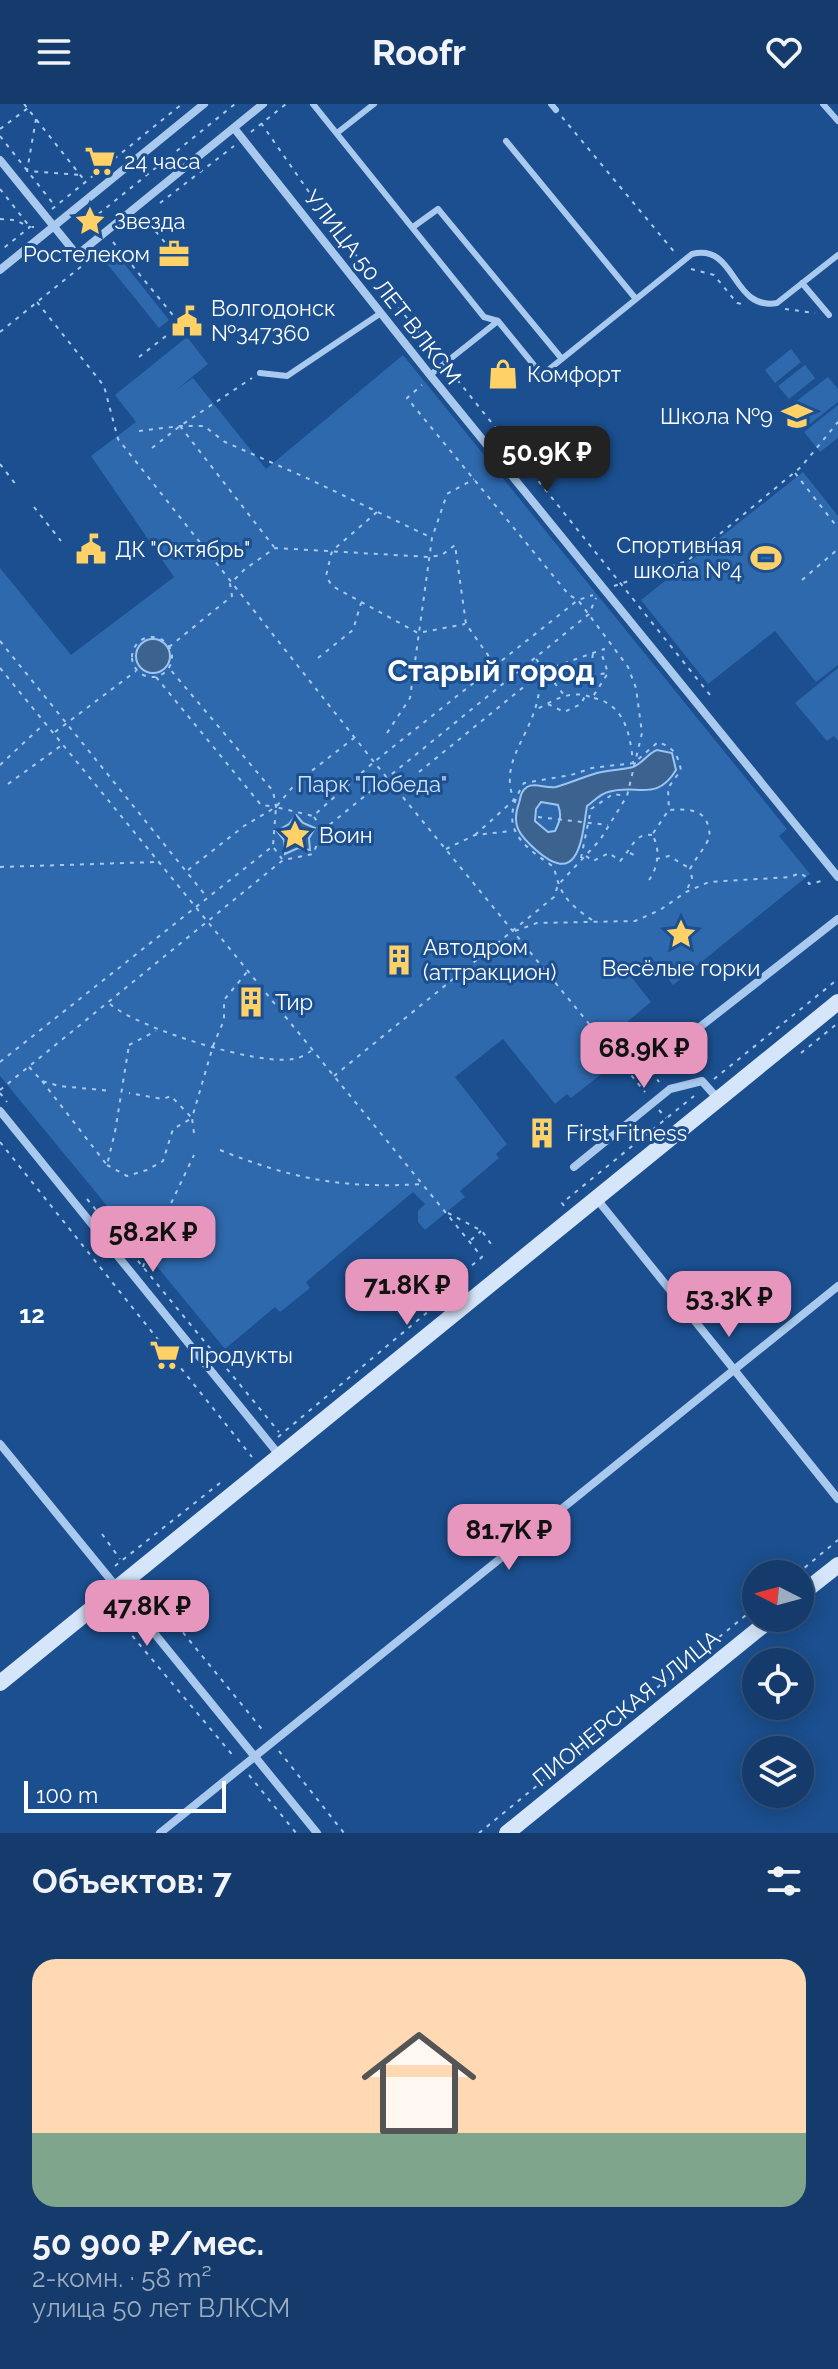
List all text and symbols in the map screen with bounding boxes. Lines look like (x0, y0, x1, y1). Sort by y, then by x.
icon: menu (32, 30, 76, 74)
icon: heart (762, 30, 806, 74)
text: Roofr (372, 31, 466, 73)
supermarket icon: 24 часа (83, 144, 117, 178)
place label: 24 часа (124, 148, 201, 174)
street label: УЛИЦА 50 ЛЕТ ВЛКСМ (299, 185, 467, 389)
place icon: Звезда (73, 204, 107, 238)
place label: Звезда (114, 208, 186, 234)
office icon: Ростелеком (157, 237, 191, 271)
place label: Ростелеком (23, 241, 150, 267)
place label: Волгодонск №347360 (211, 295, 335, 346)
public building icon: Волгодонск №347360 (170, 304, 204, 338)
shop icon: Комфорт (486, 357, 520, 391)
place label: Комфорт (527, 361, 622, 387)
school or university icon: Школа №9 (780, 399, 814, 433)
place label: Школа №9 (660, 403, 773, 429)
pin: 50.9K ₽ (473, 426, 621, 494)
text: 50.9K ₽ (502, 437, 592, 467)
public building icon: ДК "Октябрь" (74, 532, 108, 566)
place label: Спортивная школа №4 (616, 532, 742, 583)
place label: ДК "Октябрь" (115, 536, 250, 562)
sports icon: Спортивная школа №4 (749, 541, 783, 575)
district label: Старый город (387, 653, 595, 688)
park label: Парк "Победа" (297, 771, 447, 797)
place icon: Воин (278, 818, 312, 852)
place label: Воин (319, 822, 373, 848)
place icon: Весёлые горки (664, 917, 698, 951)
place label: Автодром (аттракцион) (423, 934, 556, 985)
building icon: Автодром (аттракцион) (382, 943, 416, 977)
place label: Весёлые горки (602, 955, 760, 981)
building icon: Тир (234, 985, 268, 1019)
place label: Тир (275, 989, 313, 1015)
pin: 68.9K ₽ (570, 1022, 718, 1090)
text: 68.9K ₽ (598, 1033, 690, 1063)
building icon: First Fitness (525, 1116, 559, 1150)
place label: First Fitness (566, 1120, 687, 1146)
pin: 58.2K ₽ (79, 1206, 227, 1274)
text: 58.2K ₽ (108, 1217, 198, 1247)
pin: 71.8K ₽ (333, 1259, 481, 1327)
text: 71.8K ₽ (363, 1270, 451, 1300)
pin: 53.3K ₽ (655, 1271, 803, 1339)
text: 53.3K ₽ (685, 1282, 773, 1312)
district label: 12 (19, 1300, 45, 1329)
supermarket icon: Продукты (148, 1338, 182, 1372)
place label: Продукты (189, 1342, 293, 1368)
pin: 81.7K ₽ (435, 1504, 583, 1572)
text: 81.7K ₽ (466, 1515, 552, 1545)
north arrow (742, 1560, 814, 1632)
map controls (742, 1560, 814, 1808)
pin: 47.8K ₽ (73, 1580, 221, 1648)
text: 47.8K ₽ (103, 1591, 191, 1621)
street label: ПИОНЕРСКАЯ УЛИЦА (527, 1624, 725, 1791)
button: locate (742, 1648, 814, 1720)
button: layers (742, 1736, 814, 1808)
scale bar (24, 1777, 226, 1813)
text: 100 m (36, 1782, 98, 1808)
icon: filters (762, 1859, 806, 1903)
text: Объектов: 7 (32, 1861, 232, 1901)
icon: home (347, 2011, 491, 2155)
text: 50 900 ₽/мес. (32, 2223, 264, 2263)
text: 2-комн. · 58 m² (32, 2263, 211, 2293)
text: улица 50 лет ВЛКСМ (32, 2293, 290, 2323)

